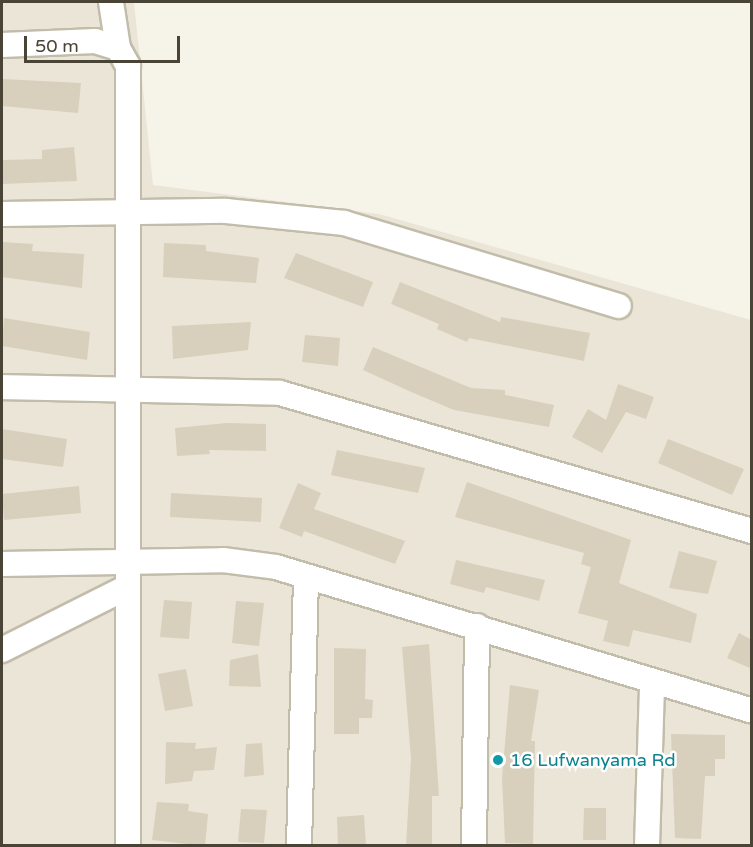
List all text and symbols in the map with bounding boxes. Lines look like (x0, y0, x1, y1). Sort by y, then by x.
scale bar (27, 24, 183, 62)
text: 50 m (35, 35, 79, 57)
place label: 16 Lufwanyama Rd (510, 749, 676, 771)
marker: 16 Lufwanyama Rd (491, 753, 505, 767)

